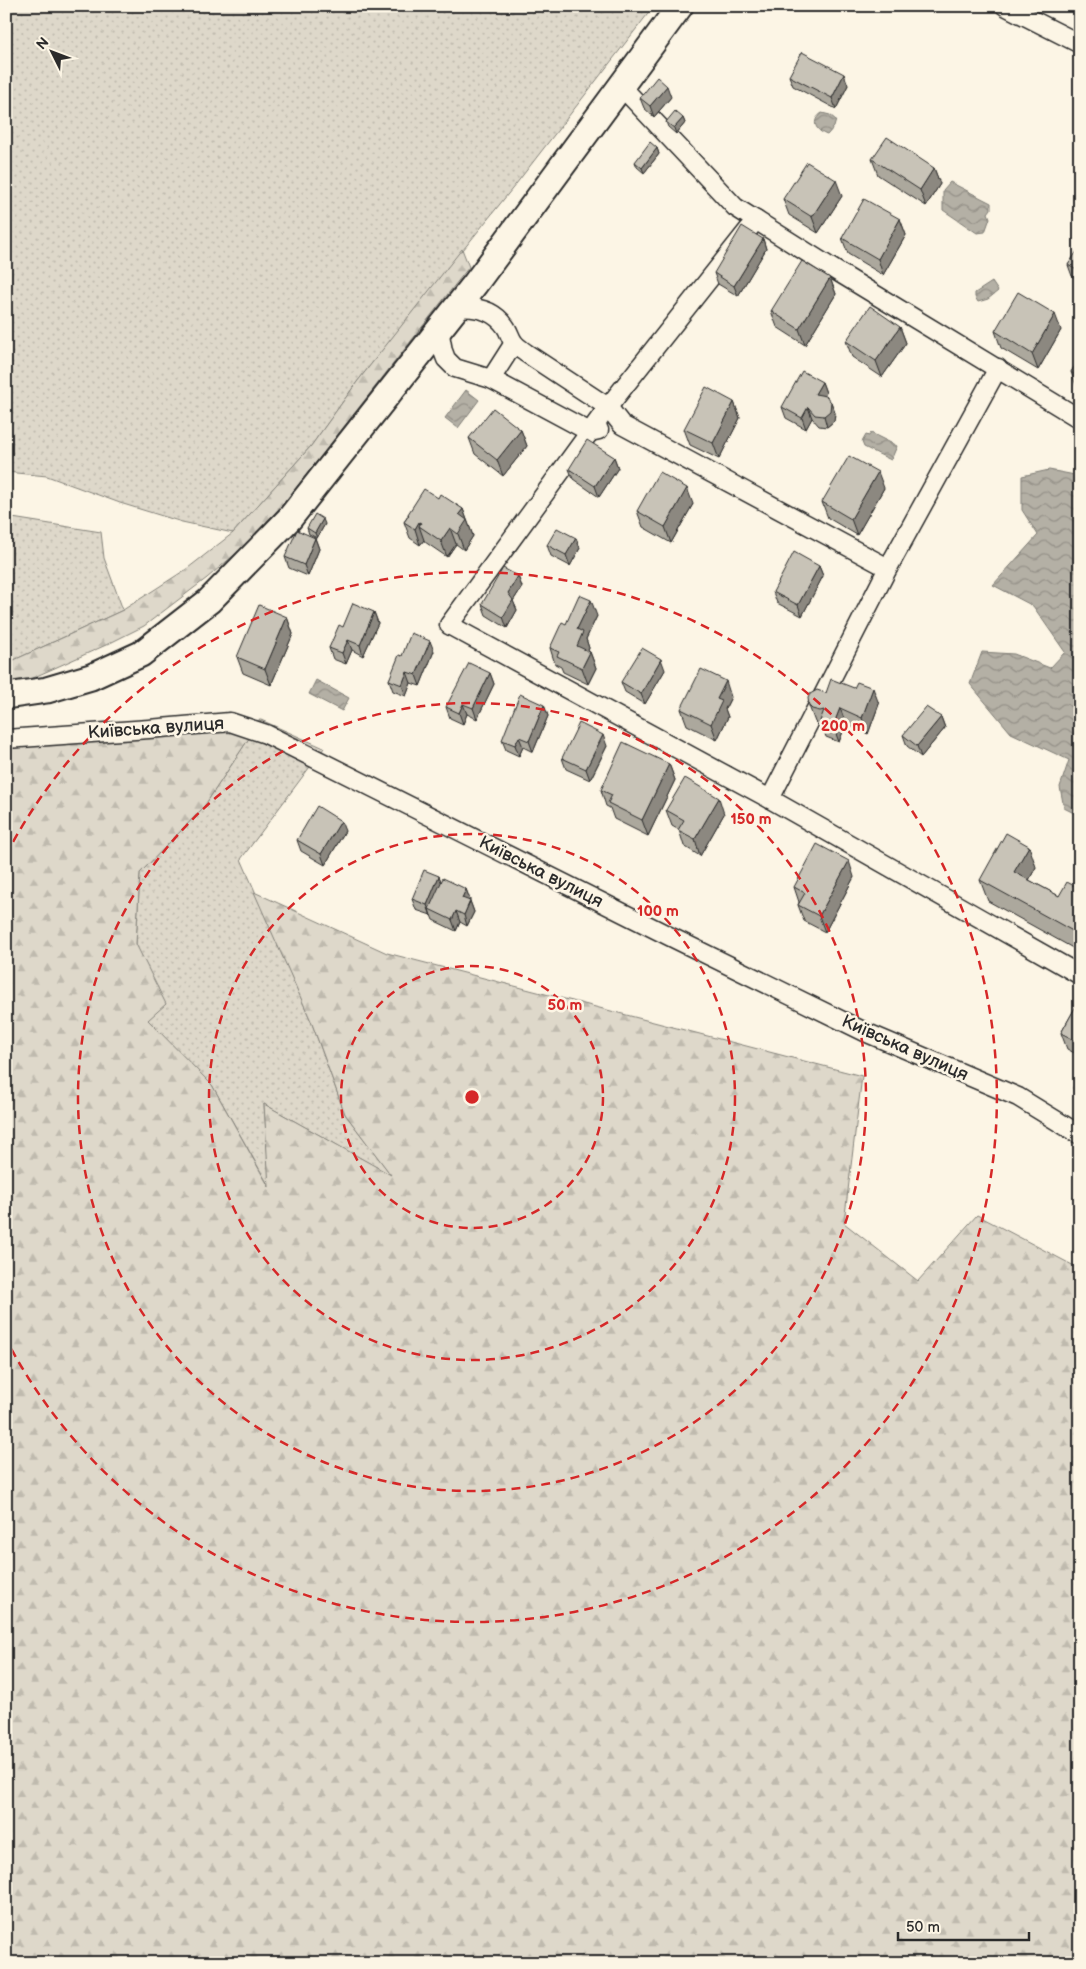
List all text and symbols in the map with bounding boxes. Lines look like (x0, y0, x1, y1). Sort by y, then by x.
north arrow (28, 28, 78, 78)
text: N (33, 34, 53, 53)
street label: Київська вулиця (87, 713, 225, 743)
text: 200 m (821, 717, 865, 736)
text: 150 m (730, 810, 772, 829)
street label: Київська вулиця (475, 832, 607, 912)
text: 100 m (637, 902, 679, 921)
text: 50 m (548, 996, 583, 1015)
street label: Київська вулиця (838, 1011, 972, 1085)
centre of rings (463, 1088, 481, 1106)
scale bar (898, 1909, 1030, 1941)
text: 50 m (906, 1918, 940, 1937)

